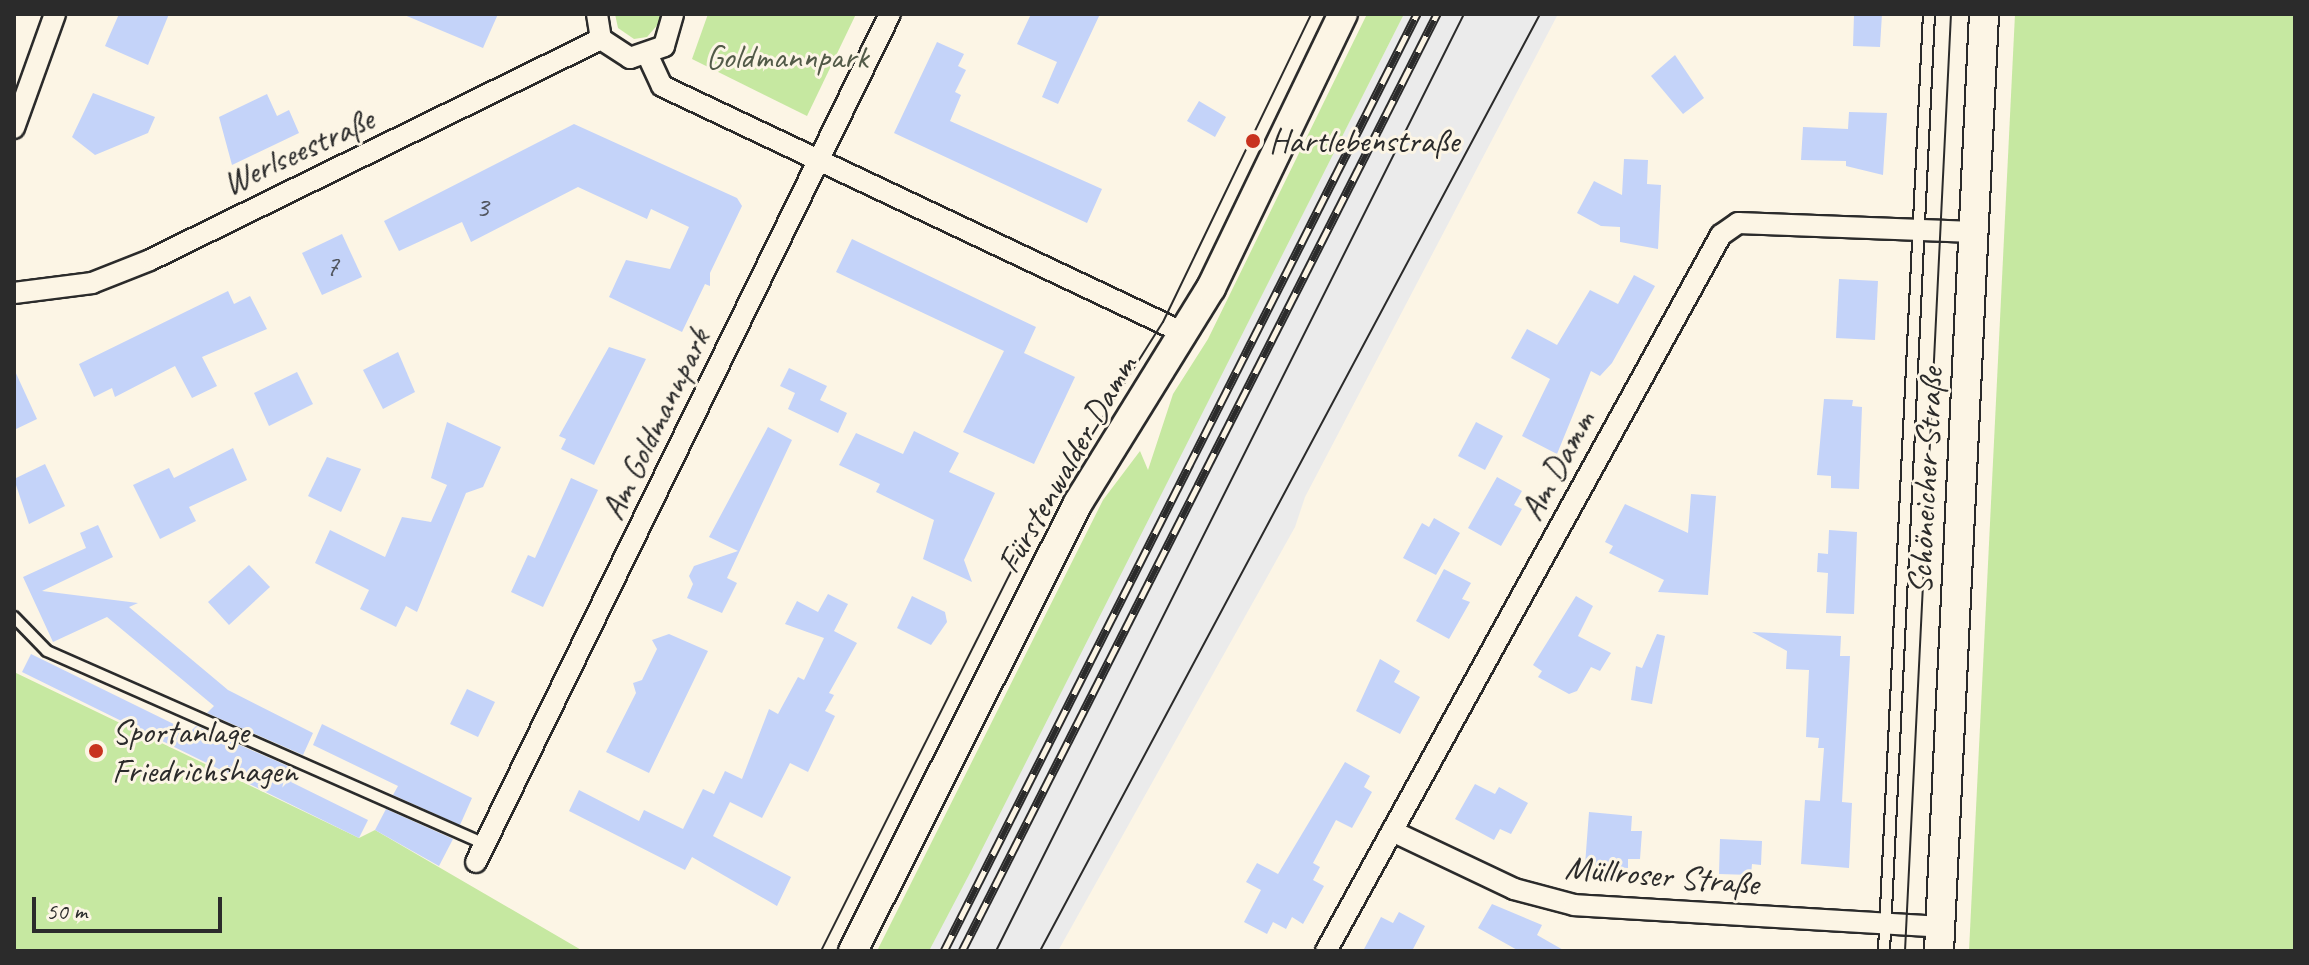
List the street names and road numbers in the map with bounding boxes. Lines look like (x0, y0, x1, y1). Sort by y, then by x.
street label: Werlseestraße (216, 98, 380, 204)
street label: Am Goldmannpark (591, 322, 719, 526)
street label: Fürstenwalder Damm (987, 347, 1145, 581)
street label: Schöneicher Straße (1899, 367, 1951, 595)
street label: Am Damm (1510, 403, 1604, 527)
street label: Müllroser Straße (1563, 846, 1761, 904)

